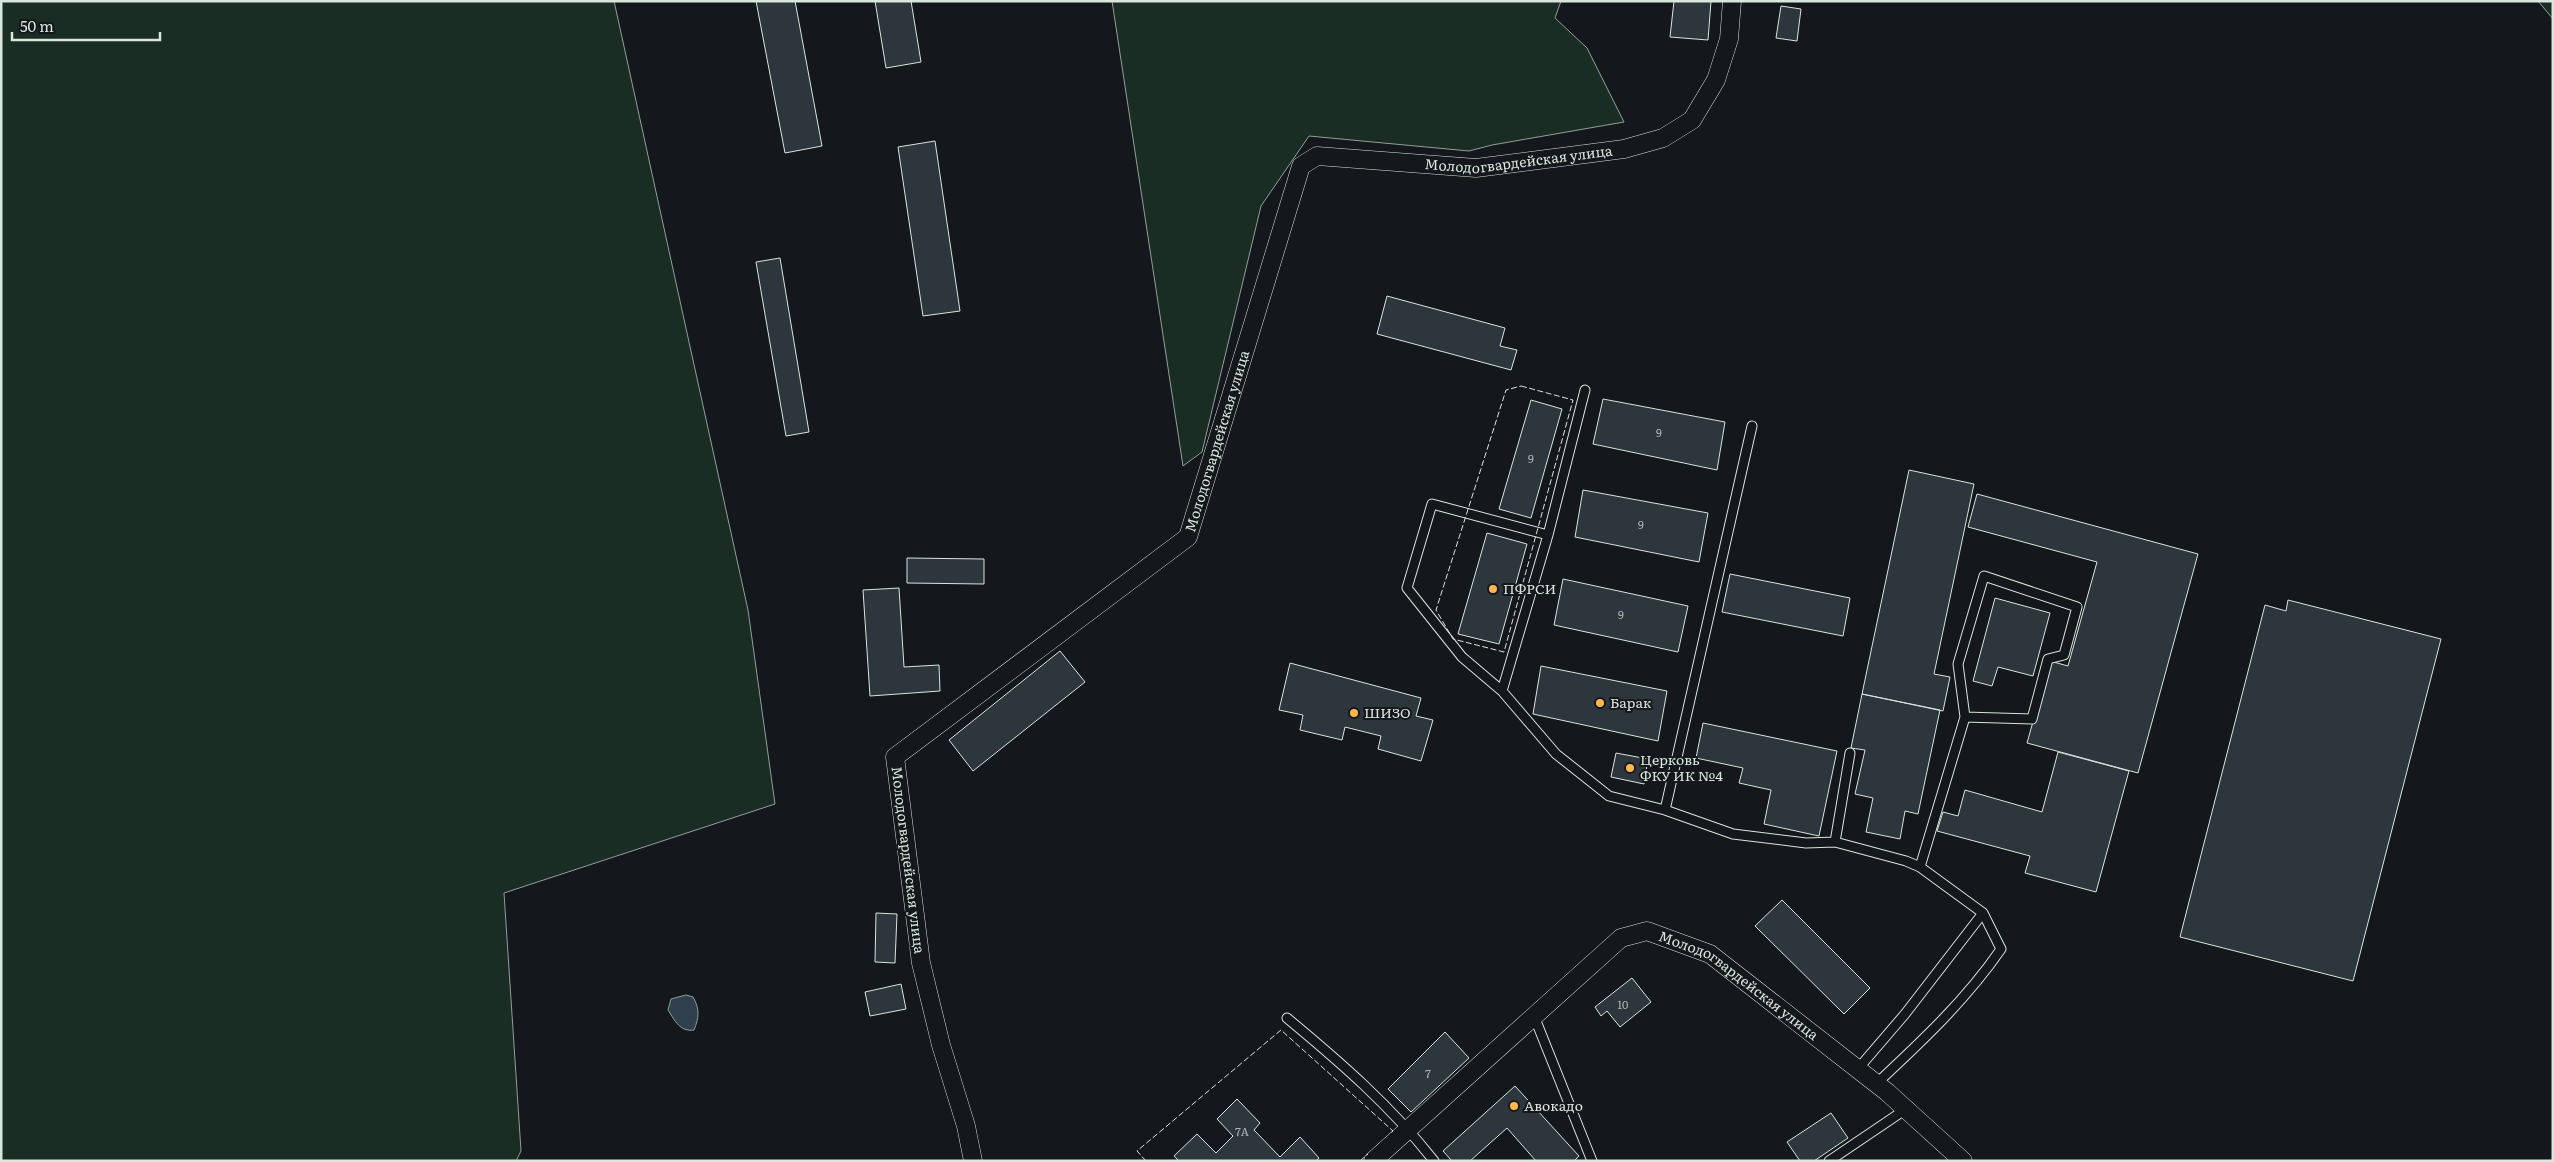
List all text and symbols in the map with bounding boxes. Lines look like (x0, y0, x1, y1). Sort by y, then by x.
scale bar (12, 10, 160, 42)
text: 50 m (20, 14, 54, 37)
street label: Молодогвардейская улица (1424, 140, 1614, 177)
street label: Молодогвардейская улица (1179, 347, 1253, 534)
house number: 9 (1656, 424, 1662, 440)
house number: 9 (1528, 450, 1534, 466)
house number: 9 (1638, 516, 1644, 532)
place label: ПФРСИ (1503, 578, 1556, 598)
marker: ПФРСИ (1487, 583, 1499, 595)
house number: 9 (1618, 606, 1624, 622)
place label: Барак (1610, 692, 1652, 712)
marker: Барак (1594, 697, 1606, 709)
place label: ШИЗО (1364, 702, 1411, 722)
marker: ШИЗО (1348, 707, 1360, 719)
place label: Церковь ФКУ ИК №4 (1640, 749, 1723, 785)
marker: Церковь ФКУ ИК №4 (1624, 762, 1636, 774)
street label: Молодогвардейская улица (888, 765, 930, 955)
street label: Молодогвардейская улица (1656, 925, 1824, 1044)
house number: 10 (1618, 996, 1628, 1012)
house number: 7 (1425, 1065, 1431, 1081)
place label: Авокадо (1524, 1095, 1583, 1115)
marker: Авокадо (1508, 1100, 1520, 1112)
house number: 7А (1235, 1123, 1249, 1139)

